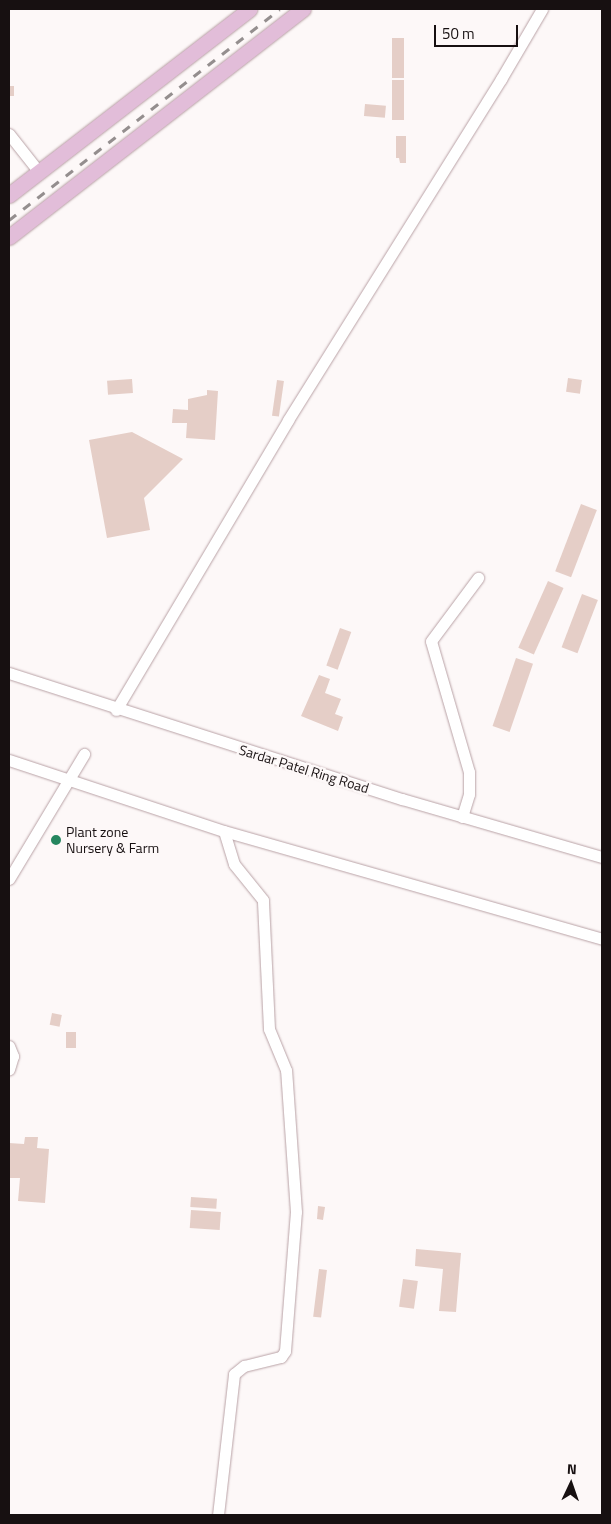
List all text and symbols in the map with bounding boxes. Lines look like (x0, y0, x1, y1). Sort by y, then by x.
scale bar (436, 15, 520, 47)
text: 50 m (442, 22, 475, 45)
street label: Sardar Patel Ring Road (237, 741, 371, 797)
place label: Plant zone Nursery & Farm (66, 824, 159, 856)
marker: Plant zone Nursery & Farm (50, 834, 62, 846)
text: N (566, 1458, 577, 1479)
north arrow (546, 1459, 596, 1509)

